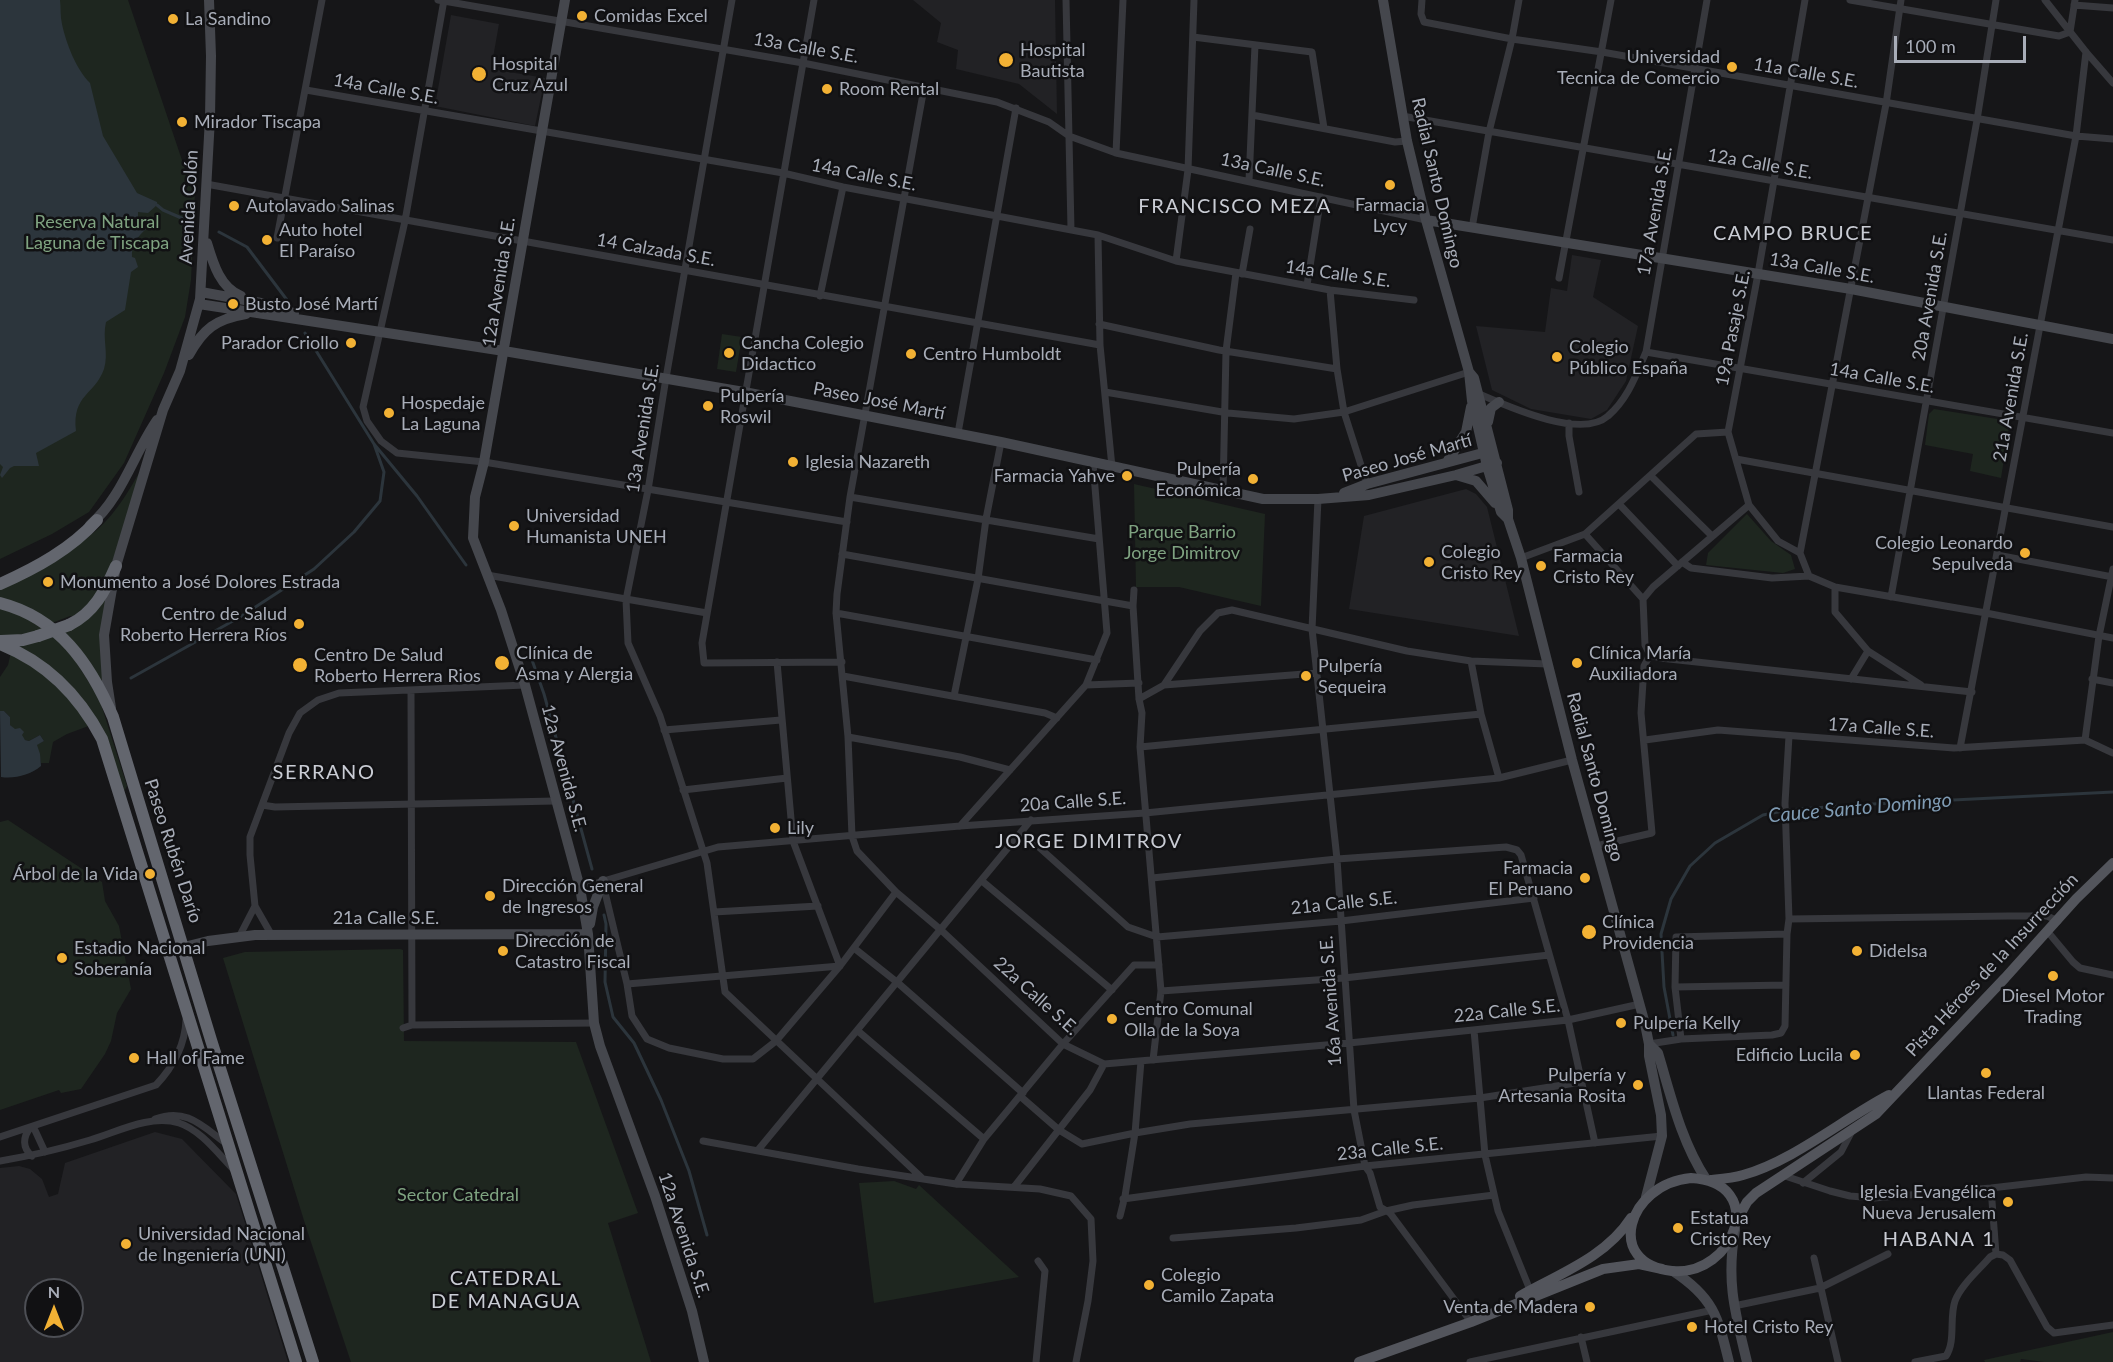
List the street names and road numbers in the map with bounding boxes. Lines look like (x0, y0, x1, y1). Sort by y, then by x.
street label: 13a Calle S.E. (752, 28, 860, 68)
street label: 11a Calle S.E. (1752, 53, 1860, 93)
street label: 14a Calle S.E. (332, 69, 440, 109)
street label: Radial Santo Domingo (1407, 96, 1467, 270)
street label: 12a Calle S.E. (1706, 144, 1814, 184)
street label: 17a Avenida S.E. (1633, 145, 1677, 277)
street label: 13a Calle S.E. (1219, 148, 1327, 192)
street label: Avenida Colón (175, 149, 203, 265)
street label: 14a Calle S.E. (810, 154, 918, 196)
street label: 12a Avenida S.E. (478, 216, 520, 348)
street label: 14 Calzada S.E. (595, 229, 717, 271)
street label: 20a Avenida S.E. (1908, 230, 1952, 362)
street label: 13a Calle S.E. (1768, 248, 1876, 288)
street label: 14a Calle S.E. (1284, 256, 1392, 292)
street label: 19a Pasaje S.E. (1711, 268, 1755, 388)
street label: 21a Avenida S.E. (1989, 331, 2033, 463)
street label: 14a Calle S.E. (1828, 358, 1936, 398)
street label: 13a Avenida S.E. (622, 362, 664, 494)
street label: Paseo José Martí (811, 378, 947, 424)
street label: Paseo José Martí (1340, 429, 1474, 487)
street label: Radial Santo Domingo (1562, 690, 1628, 864)
street label: 12a Avenida S.E. (537, 702, 591, 834)
street label: 17a Calle S.E. (1827, 714, 1935, 742)
street label: Paseo Rubén Darío (140, 776, 206, 926)
street label: 20a Calle S.E. (1019, 788, 1127, 816)
street label: Pista Héroes de la Insurrección (1901, 869, 2083, 1061)
street label: 21a Calle S.E. (1290, 887, 1398, 919)
street label: 21a Calle S.E. (333, 907, 439, 929)
street label: 16a Avenida S.E. (1316, 935, 1346, 1067)
street label: 22a Calle S.E. (989, 952, 1083, 1040)
street label: 22a Calle S.E. (1453, 995, 1561, 1027)
street label: 23a Calle S.E. (1336, 1133, 1444, 1165)
street label: 12a Avenida S.E. (653, 1169, 715, 1301)

